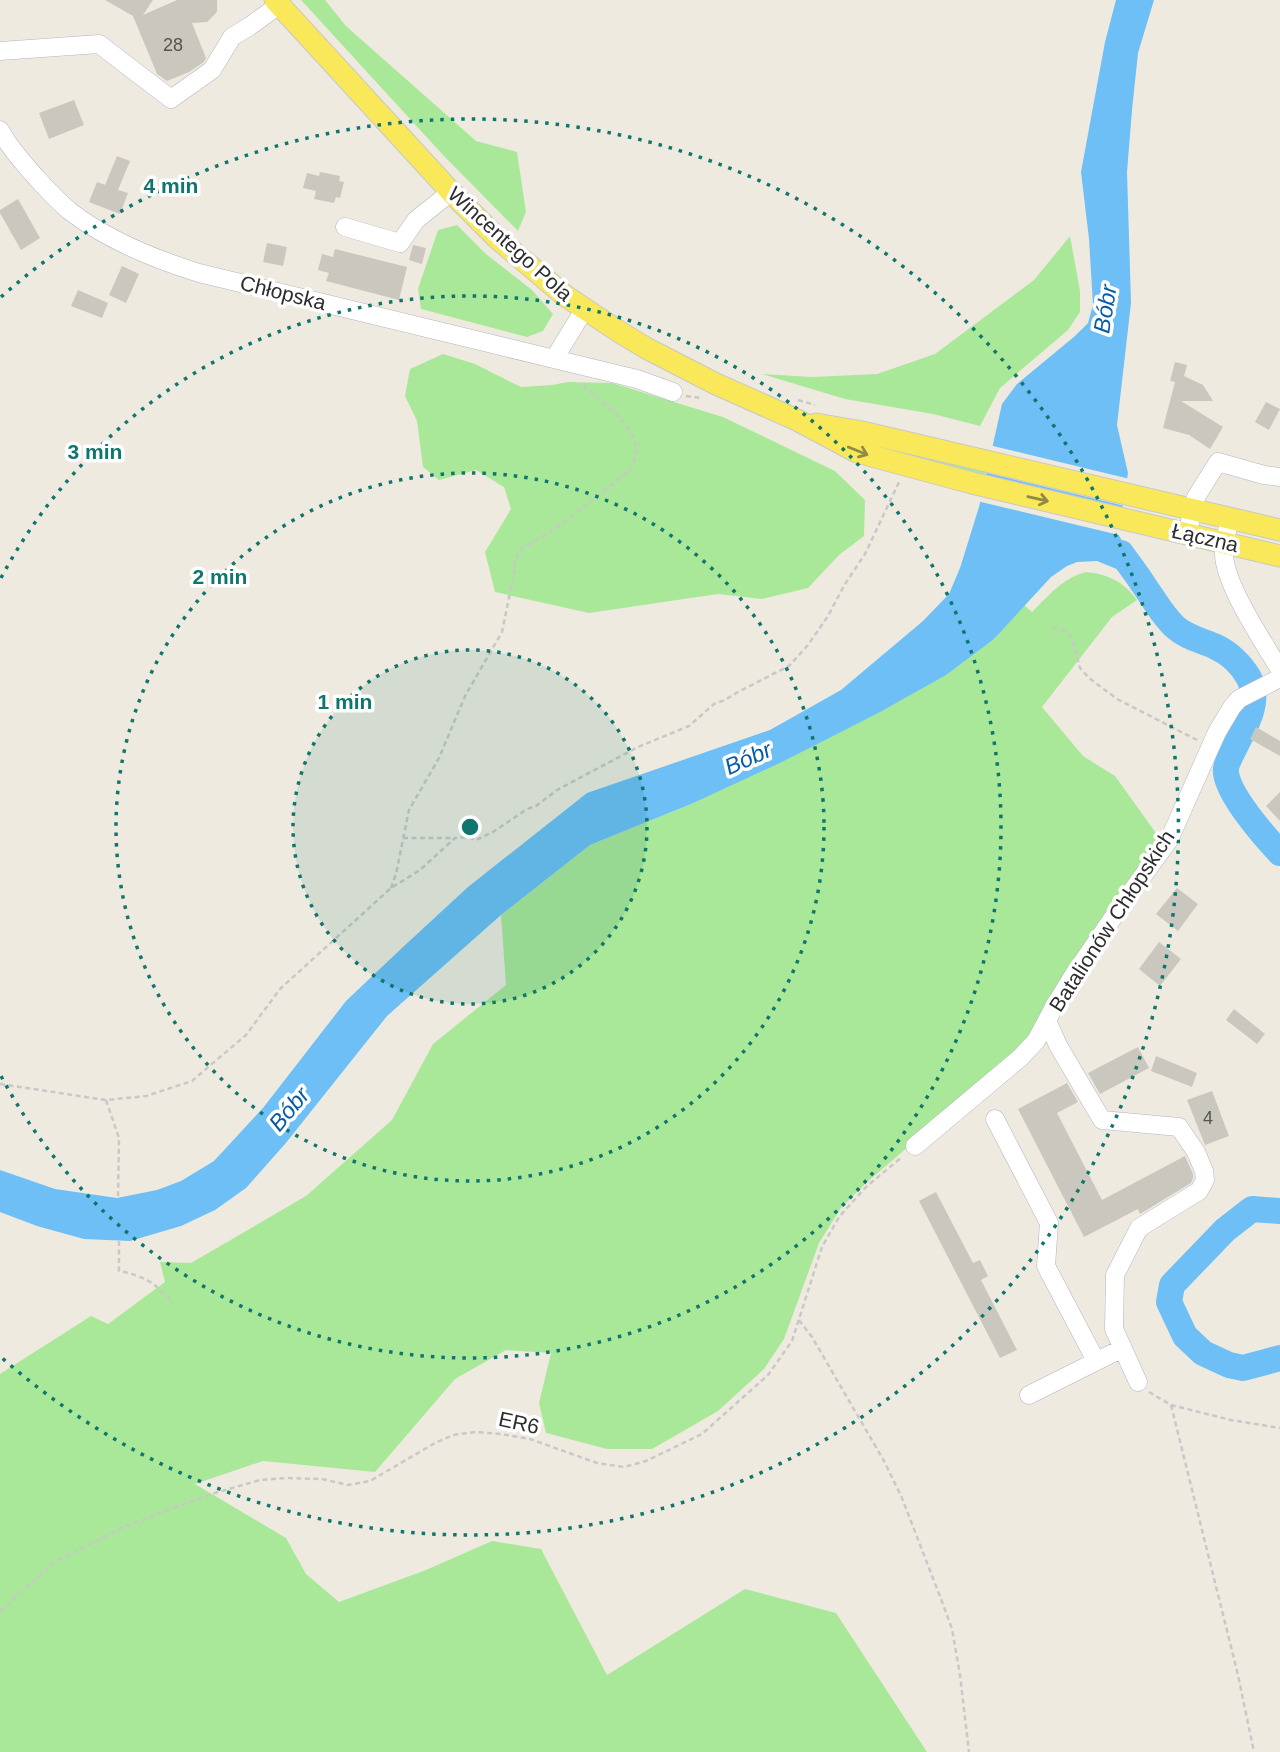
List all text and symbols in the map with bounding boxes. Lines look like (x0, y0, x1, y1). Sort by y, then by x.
house number: 28 (163, 35, 183, 55)
text: 4 min (144, 174, 198, 197)
street label: Wincentego Pola (444, 182, 577, 306)
street label: Chłopska (238, 271, 329, 314)
water label: Bóbr (1088, 282, 1122, 335)
text: 3 min (68, 440, 122, 463)
one-way arrow (847, 446, 868, 459)
one-way arrow (1026, 493, 1049, 506)
street label: Łączna (1170, 519, 1241, 556)
text: 2 min (193, 565, 247, 588)
text: 1 min (318, 690, 372, 713)
water label: Bóbr (721, 736, 777, 780)
centre of rings (458, 815, 482, 839)
street label: Batalionów Chłopskich (1044, 826, 1179, 1016)
water label: Bóbr (263, 1081, 315, 1136)
house number: 4 (1203, 1108, 1213, 1128)
street label: ER6 (497, 1407, 541, 1438)

